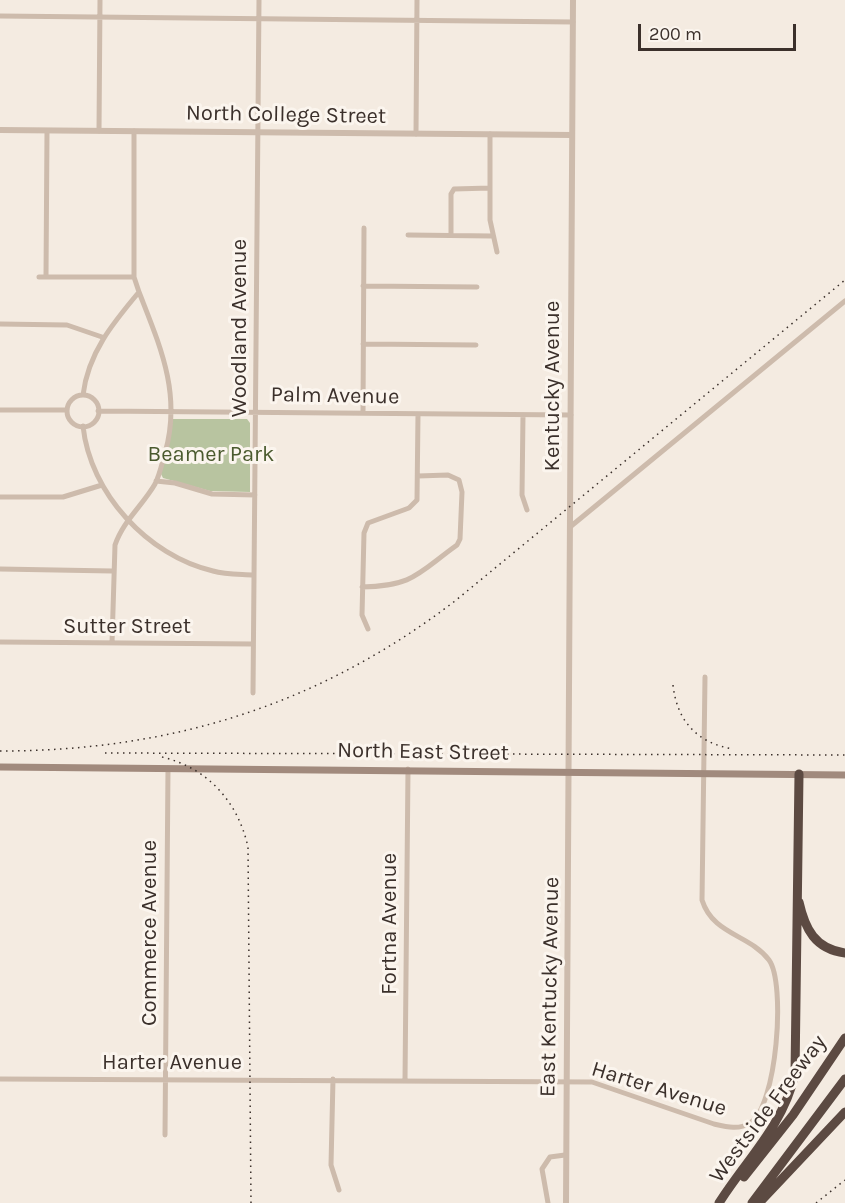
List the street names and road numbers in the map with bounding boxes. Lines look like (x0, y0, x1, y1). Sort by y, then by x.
street label: North College Street (186, 100, 386, 130)
street label: Woodland Avenue (227, 239, 253, 417)
street label: Kentucky Avenue (540, 301, 566, 471)
street label: Palm Avenue (270, 382, 400, 410)
street label: Sutter Street (63, 614, 191, 640)
street label: North East Street (337, 737, 509, 767)
street label: Commerce Avenue (137, 840, 163, 1026)
street label: Fortna Avenue (377, 853, 403, 995)
street label: East Kentucky Avenue (535, 877, 565, 1097)
street label: Westside Freeway (704, 1030, 832, 1188)
street label: Harter Avenue (102, 1050, 242, 1076)
street label: Harter Avenue (588, 1056, 730, 1122)

